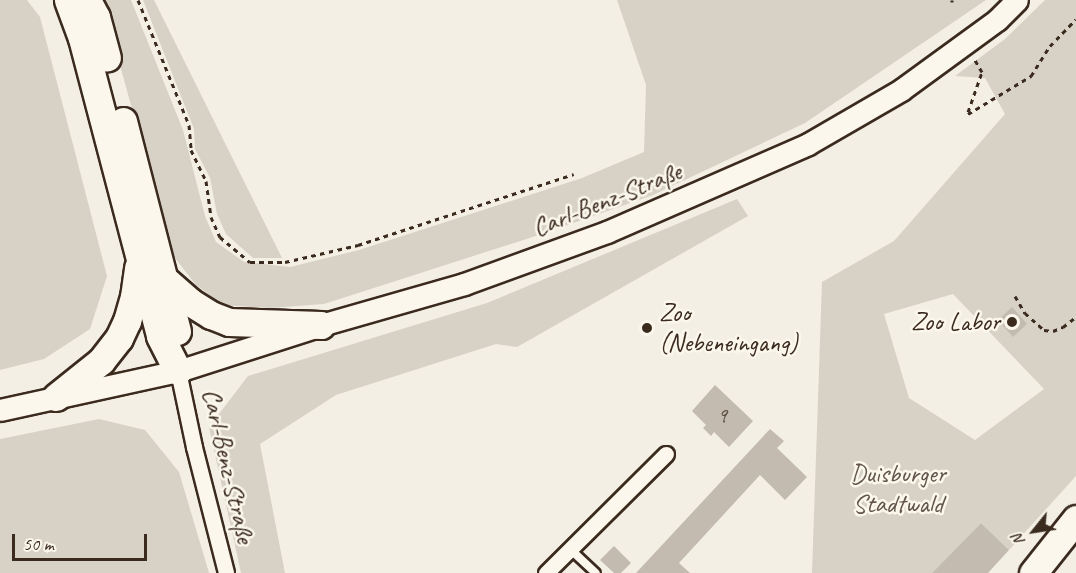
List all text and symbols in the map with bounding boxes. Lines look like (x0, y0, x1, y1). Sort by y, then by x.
street label: Carl-Benz-Straße (528, 156, 686, 244)
place label: Zoo (Nebeneingang) (659, 297, 798, 358)
place label: Zoo Labor (910, 306, 1000, 338)
marker: Zoo Labor (1005, 315, 1019, 329)
marker: Zoo (Nebeneingang) (640, 321, 654, 335)
street label: Carl-Benz-Straße (195, 386, 261, 546)
house number: 9 (717, 403, 727, 429)
park label: Duisburger Stadtwald (850, 458, 946, 520)
north arrow (1004, 501, 1064, 561)
scale bar (15, 522, 150, 560)
text: N (1007, 531, 1030, 549)
text: 50 m (23, 533, 54, 555)

